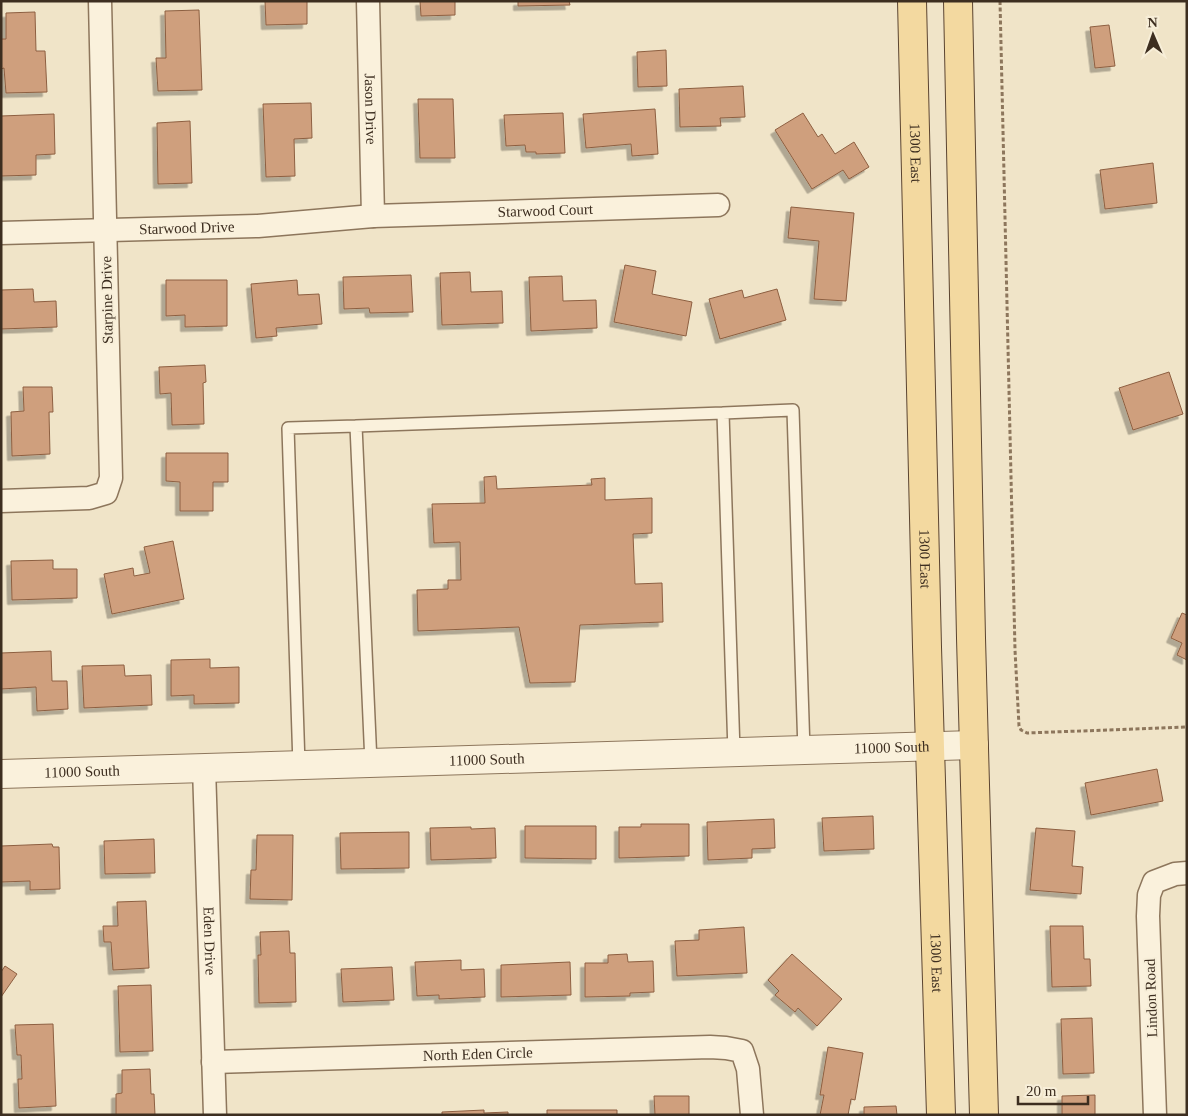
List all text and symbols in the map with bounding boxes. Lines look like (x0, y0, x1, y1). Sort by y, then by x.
north arrow (1128, 10, 1178, 60)
text: N (1147, 15, 1158, 30)
street label: Jason Drive (362, 73, 379, 145)
street label: 1300 East (907, 123, 924, 184)
street label: Starwood Court (497, 201, 594, 220)
street label: Starwood Drive (139, 219, 235, 237)
street label: Starpine Drive (98, 256, 116, 344)
street label: 1300 East (916, 529, 934, 590)
street label: 11000 South (854, 738, 930, 757)
street label: 11000 South (449, 750, 525, 769)
street label: 11000 South (44, 762, 121, 781)
street label: Eden Drive (200, 906, 219, 976)
street label: 1300 East (928, 933, 945, 994)
street label: Lindon Road (1142, 958, 1160, 1038)
street label: North Eden Circle (423, 1044, 533, 1064)
scale bar (1018, 1074, 1088, 1106)
text: 20 m (1026, 1083, 1057, 1099)

